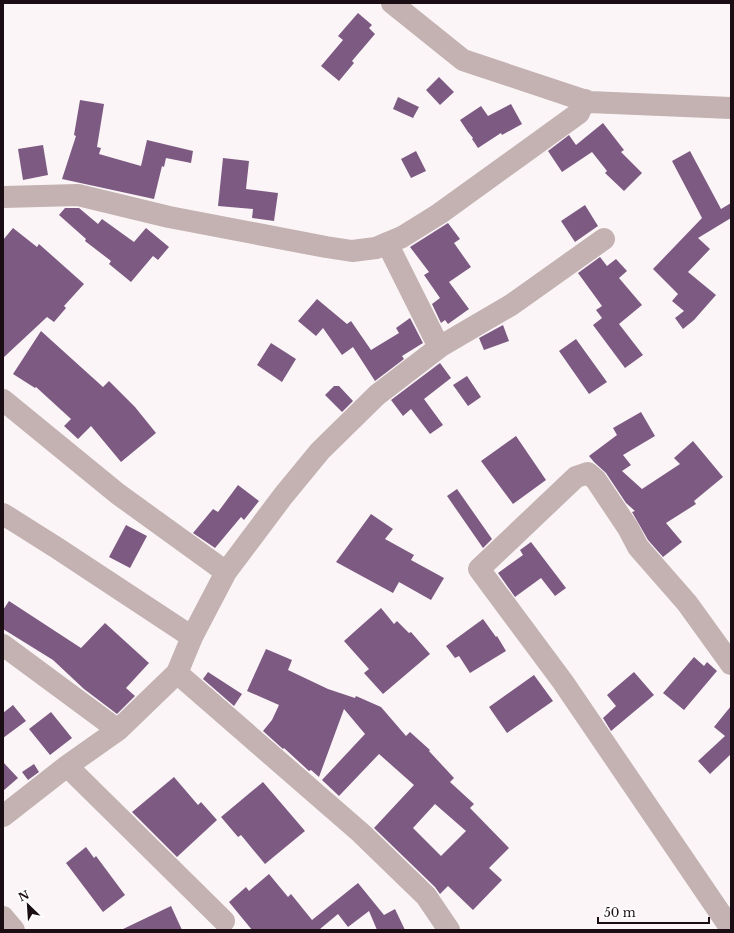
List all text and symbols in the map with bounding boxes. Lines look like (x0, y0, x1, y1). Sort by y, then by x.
north arrow (8, 885, 48, 925)
text: N (16, 887, 32, 904)
scale bar (598, 899, 709, 925)
text: 50 m (604, 905, 636, 920)

